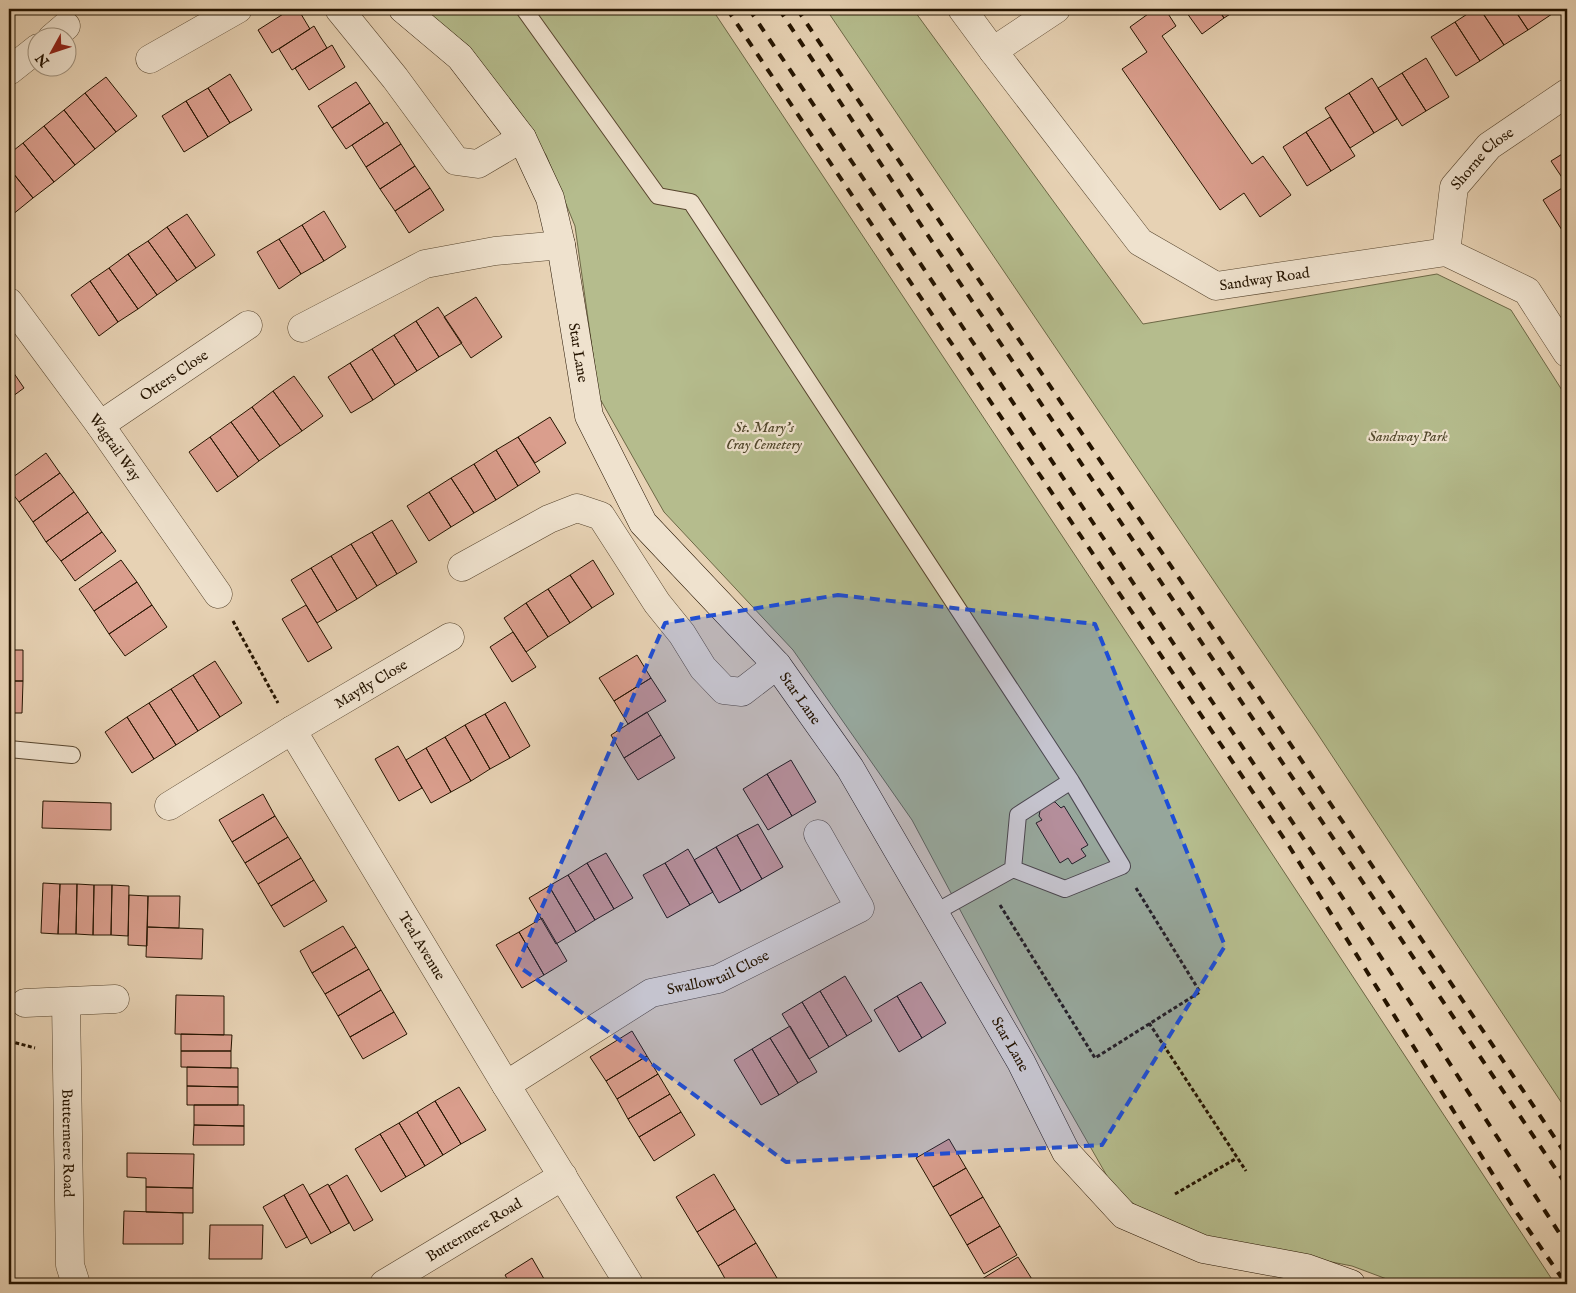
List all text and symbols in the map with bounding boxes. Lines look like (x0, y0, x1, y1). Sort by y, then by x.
north arrow (28, 28, 78, 78)
text: N (32, 49, 54, 71)
street label: Shorne Close (1446, 122, 1517, 194)
street label: Sandway Road (1218, 263, 1312, 295)
street label: Star Lane (564, 321, 593, 384)
street label: Otters Close (136, 345, 212, 405)
street label: Wagtail Way (85, 410, 146, 485)
park label: St. Mary's Cray Cemetery (726, 418, 802, 454)
park label: Sandway Park (1368, 427, 1448, 446)
street label: Mayfly Close (331, 655, 411, 713)
street label: Star Lane (775, 668, 826, 728)
street label: Teal Avenue (394, 908, 450, 983)
street label: Swallowtail Close (665, 946, 772, 999)
street label: Star Lane (987, 1013, 1034, 1075)
street label: Buttermere Road (58, 1089, 78, 1198)
street label: Buttermere Road (423, 1193, 526, 1266)

